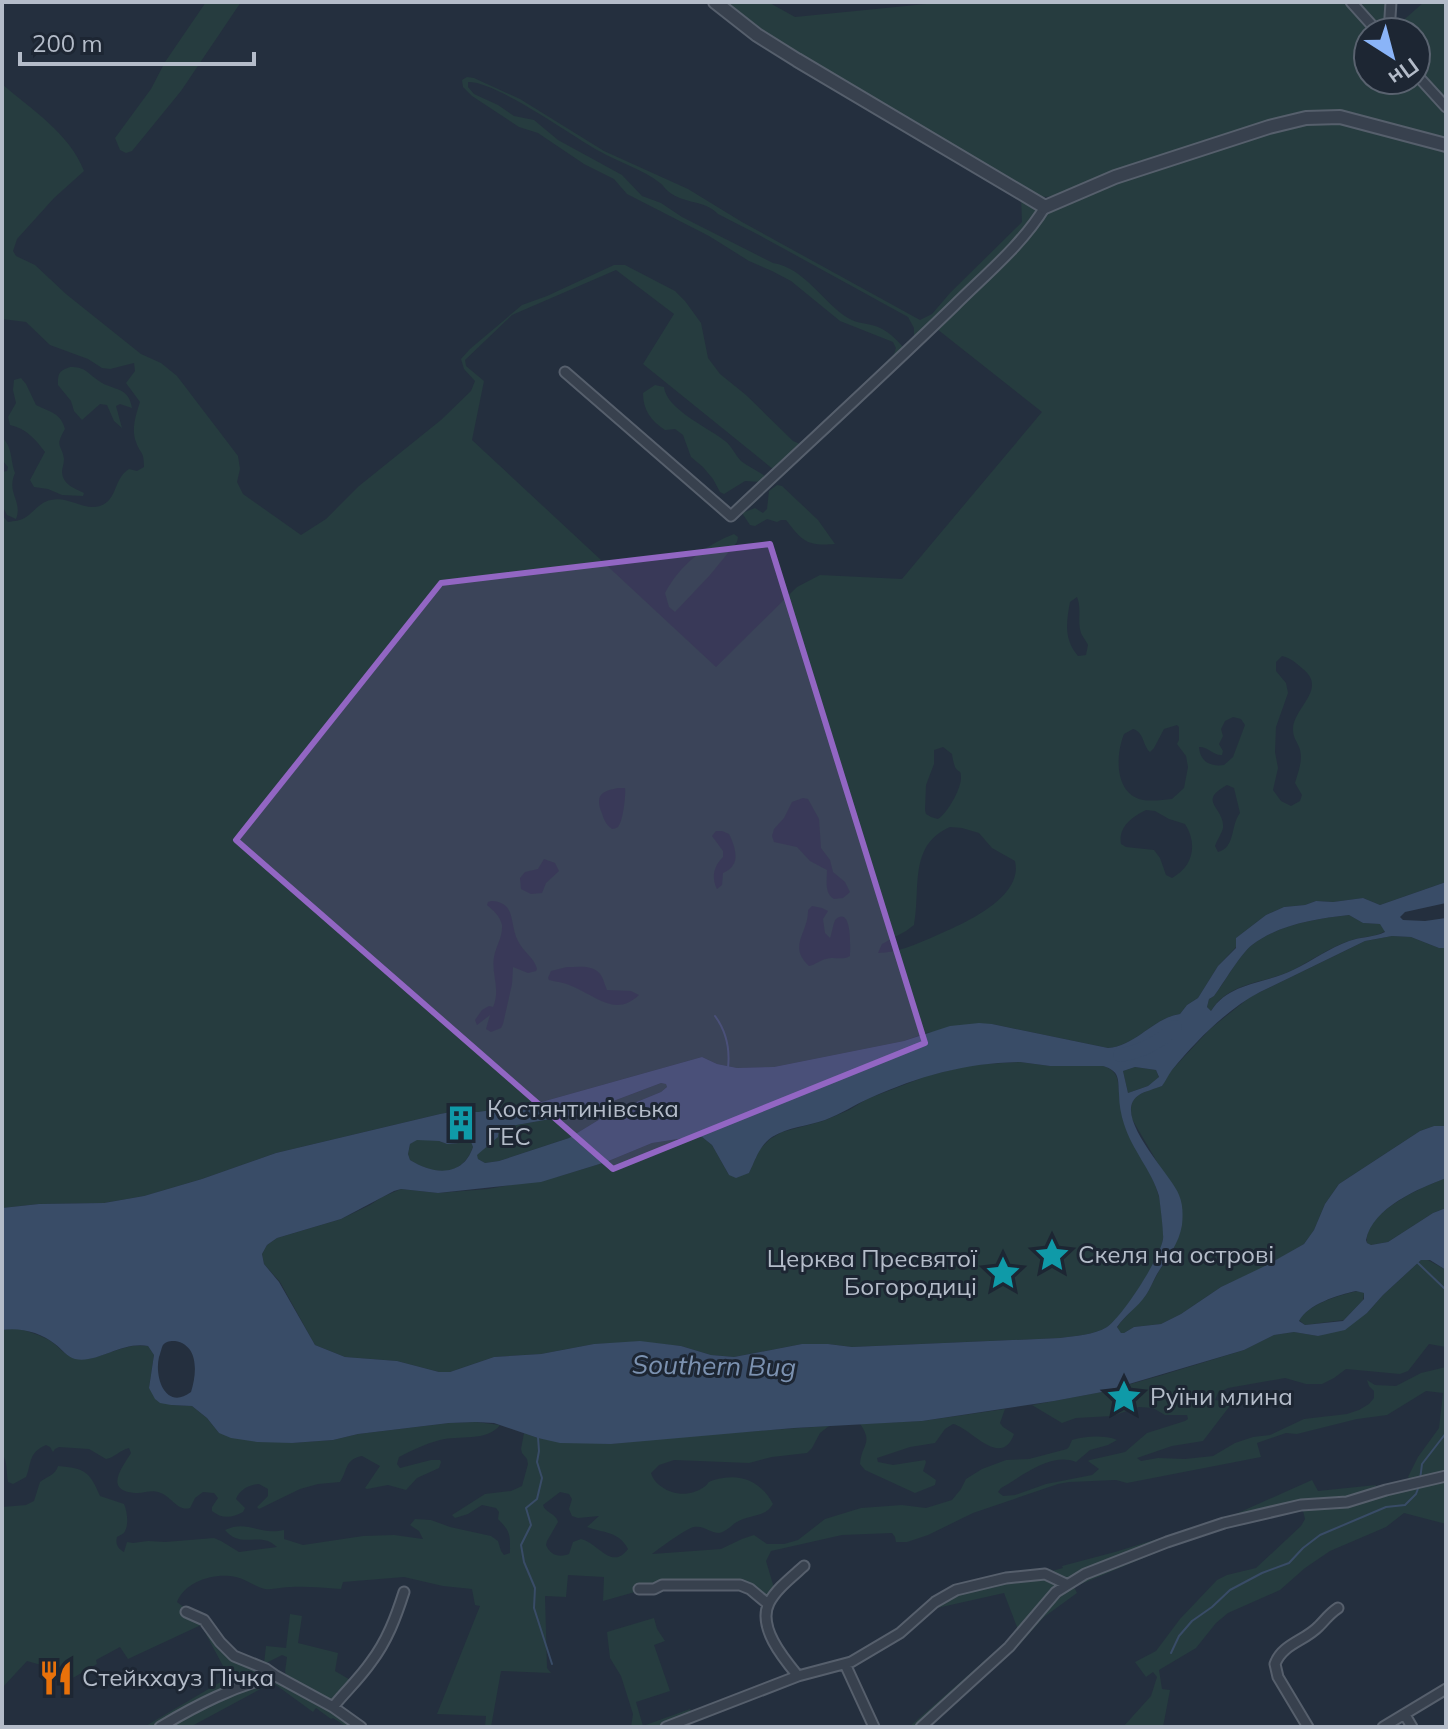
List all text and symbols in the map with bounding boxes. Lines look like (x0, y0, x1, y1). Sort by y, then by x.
scale bar (20, 16, 254, 66)
north arrow (1352, 16, 1432, 96)
text: 200 m (32, 28, 103, 58)
text: Пн (1383, 52, 1424, 92)
place label: Костянтинівська ГЕС (487, 1093, 679, 1151)
building icon: Костянтинівська ГЕС (442, 1104, 480, 1142)
place icon: Скеля на острові (1033, 1236, 1071, 1274)
place label: Скеля на острові (1078, 1239, 1274, 1269)
place label: Церква Пресвятої Богородиці (767, 1243, 978, 1301)
place icon: Церква Пресвятої Богородиці (984, 1254, 1022, 1292)
water label: Southern Bug (632, 1348, 796, 1383)
place icon: Руїни млина (1105, 1378, 1143, 1416)
place label: Руїни млина (1150, 1381, 1293, 1411)
restaurant icon: Стейкхауз Пічка (37, 1659, 75, 1697)
place label: Стейкхауз Пічка (82, 1662, 274, 1692)

